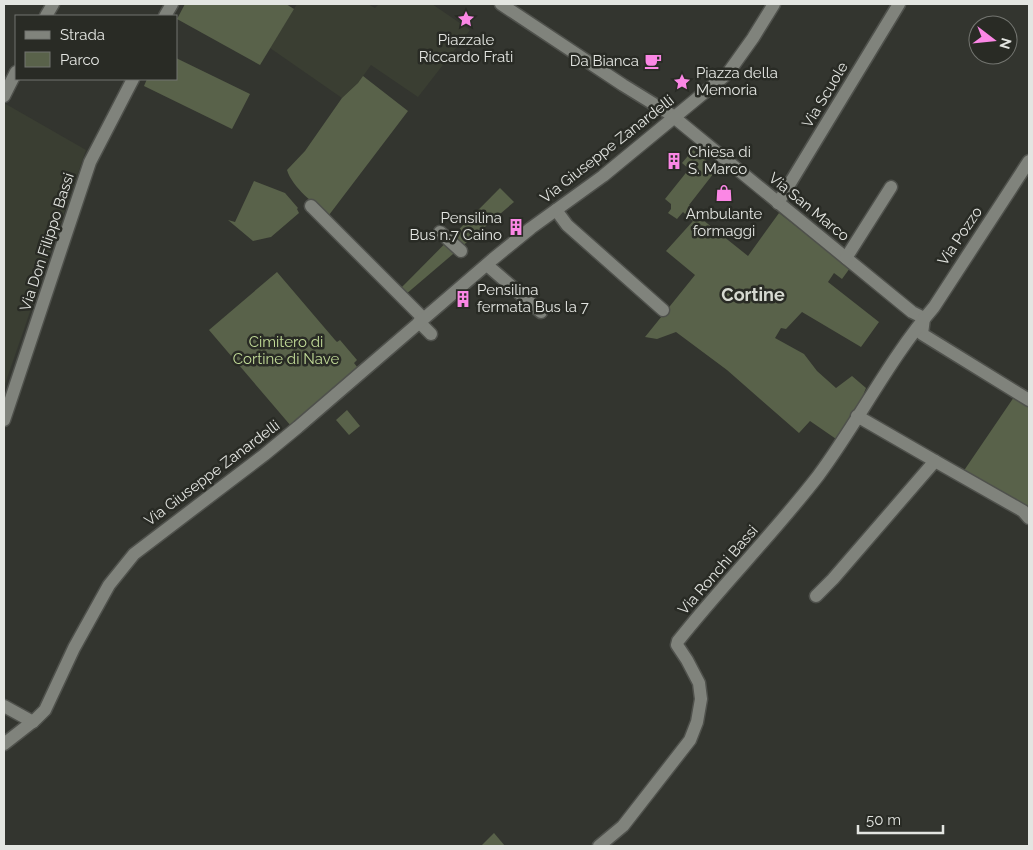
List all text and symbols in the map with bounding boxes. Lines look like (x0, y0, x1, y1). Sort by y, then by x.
place icon: Piazzale Riccardo Frati (456, 9, 476, 29)
legend (15, 15, 178, 80)
north arrow (968, 15, 1018, 65)
text: Strada (60, 26, 105, 44)
place label: Piazzale Riccardo Frati (419, 31, 513, 66)
text: N (996, 36, 1015, 51)
text: Parco (60, 51, 100, 69)
cafe icon: Da Bianca (643, 51, 663, 71)
place label: Da Bianca (570, 52, 639, 70)
street label: Via Scuole (798, 59, 852, 131)
place label: Piazza della Memoria (696, 64, 778, 99)
place icon: Piazza della Memoria (672, 72, 692, 92)
street label: Via Giuseppe Zanardelli (537, 91, 677, 207)
place label: Chiesa di S. Marco (688, 143, 751, 178)
building icon: Chiesa di S. Marco (664, 151, 684, 171)
street label: Via San Marco (765, 169, 853, 245)
street label: Via Don Filippo Bassi (16, 171, 78, 313)
shop icon: Ambulante formaggi (714, 183, 734, 203)
street label: Via Pozzo (934, 203, 986, 269)
place label: Ambulante formaggi (686, 205, 763, 240)
place label: Pensilina Bus n.7 Caino (410, 209, 502, 244)
building icon: Pensilina Bus n.7 Caino (506, 217, 526, 237)
place label: Pensilina fermata Bus la 7 (477, 281, 589, 316)
district label: Cortine (721, 284, 785, 305)
building icon: Pensilina fermata Bus la 7 (453, 289, 473, 309)
park label: Cimitero di Cortine di Nave (233, 333, 339, 368)
street label: Via Giuseppe Zanardelli (141, 416, 283, 530)
street label: Via Ronchi Bassi (674, 522, 762, 618)
scale bar (858, 802, 943, 834)
text: 50 m (866, 811, 901, 829)

